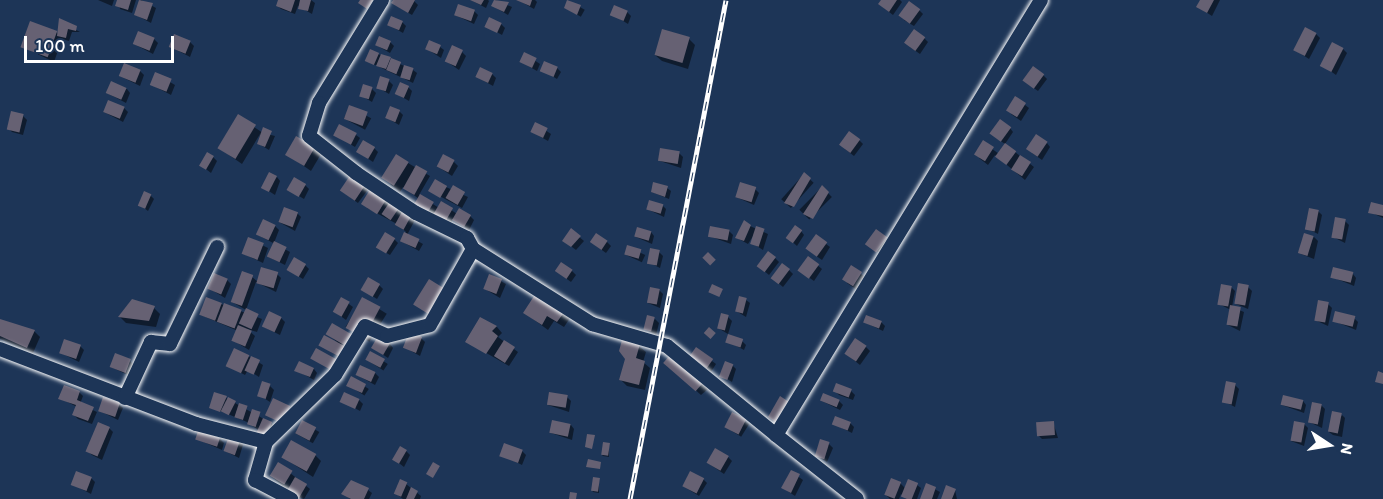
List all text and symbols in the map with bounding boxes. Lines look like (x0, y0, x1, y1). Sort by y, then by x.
scale bar (27, 24, 177, 62)
text: 100 m (35, 35, 85, 57)
north arrow (1299, 415, 1359, 475)
text: N (1337, 442, 1358, 456)

